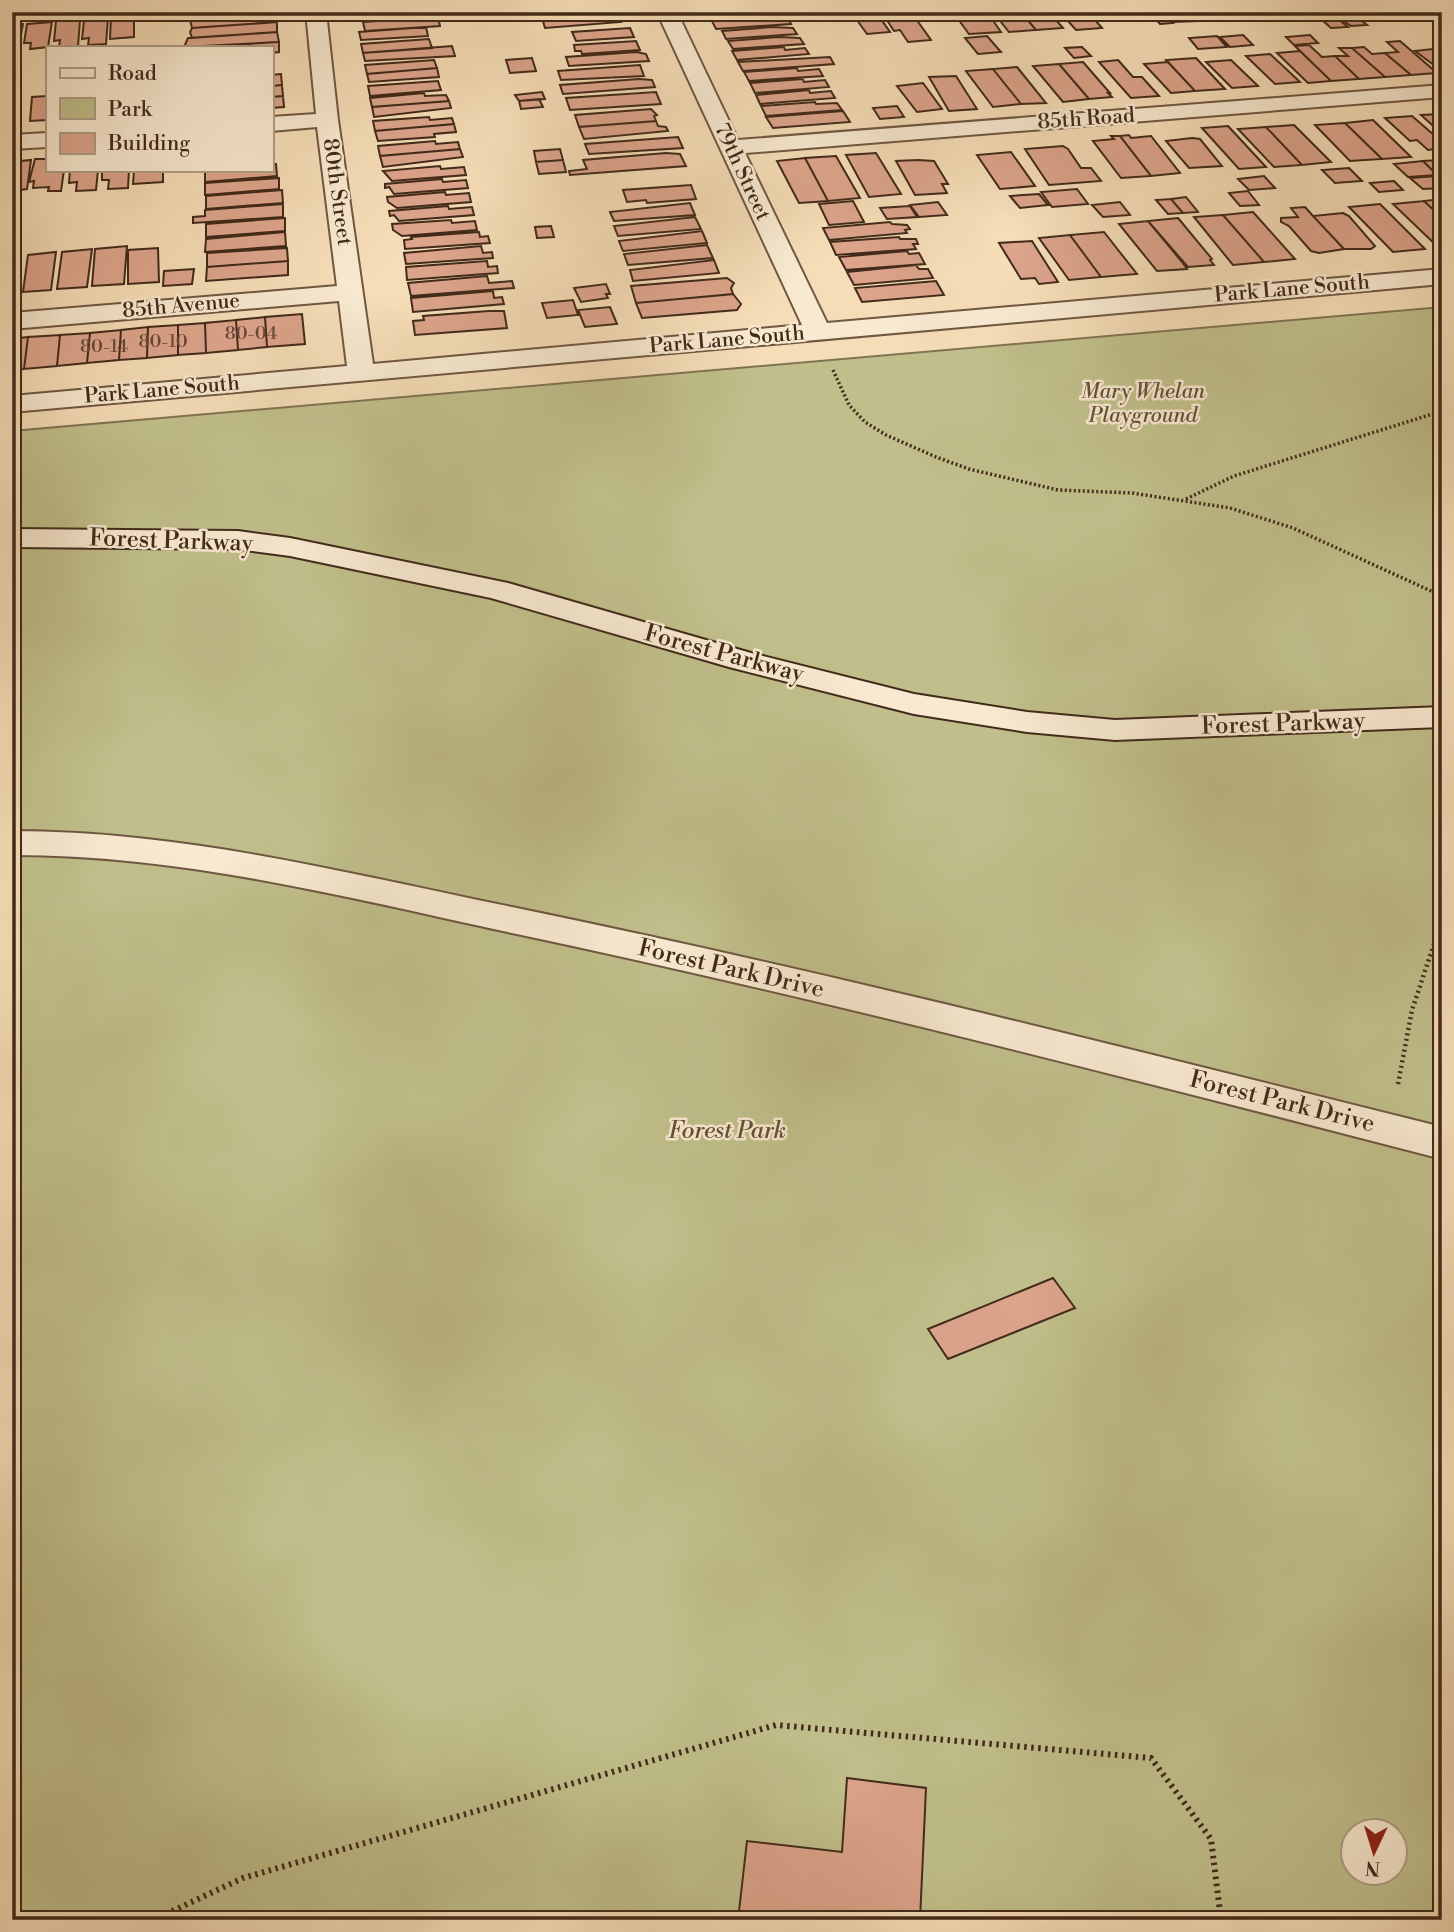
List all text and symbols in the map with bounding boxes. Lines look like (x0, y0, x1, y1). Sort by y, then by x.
legend (46, 46, 273, 172)
text: Road (108, 61, 157, 87)
text: Park (108, 97, 153, 123)
street label: 85th Road (1036, 103, 1136, 135)
street label: 79th Street (708, 119, 776, 225)
text: Building (107, 131, 190, 157)
street label: 80th Street (317, 137, 357, 248)
street label: Park Lane South (1213, 269, 1371, 309)
street label: 85th Avenue (121, 288, 241, 324)
street label: Park Lane South (648, 320, 806, 360)
house number: 80-04 (225, 322, 278, 345)
house number: 80-10 (138, 330, 188, 353)
house number: 80-14 (80, 335, 128, 358)
street label: Park Lane South (83, 370, 241, 410)
park label: Mary Whelan Playground (1081, 379, 1205, 429)
street label: Forest Parkway (88, 523, 254, 559)
street label: Forest Parkway (641, 618, 807, 690)
street label: Forest Parkway (1200, 706, 1366, 742)
street label: Forest Park Drive (635, 933, 827, 1005)
street label: Forest Park Drive (1186, 1064, 1378, 1140)
park label: Forest Park (668, 1116, 786, 1146)
north arrow (1338, 1816, 1408, 1886)
text: N (1365, 1855, 1381, 1880)

